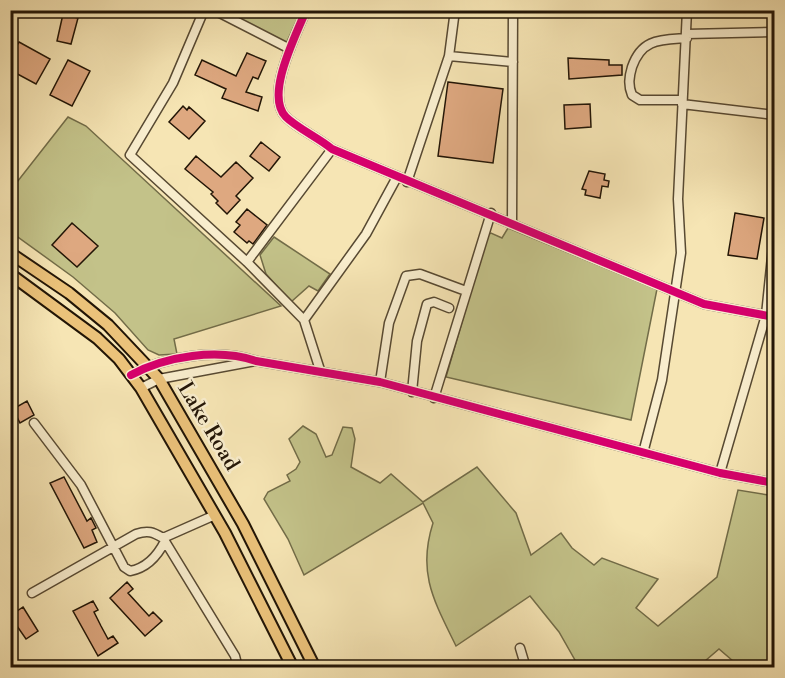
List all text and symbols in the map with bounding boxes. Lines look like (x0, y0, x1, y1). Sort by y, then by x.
street label: Lake Road (172, 377, 245, 476)

